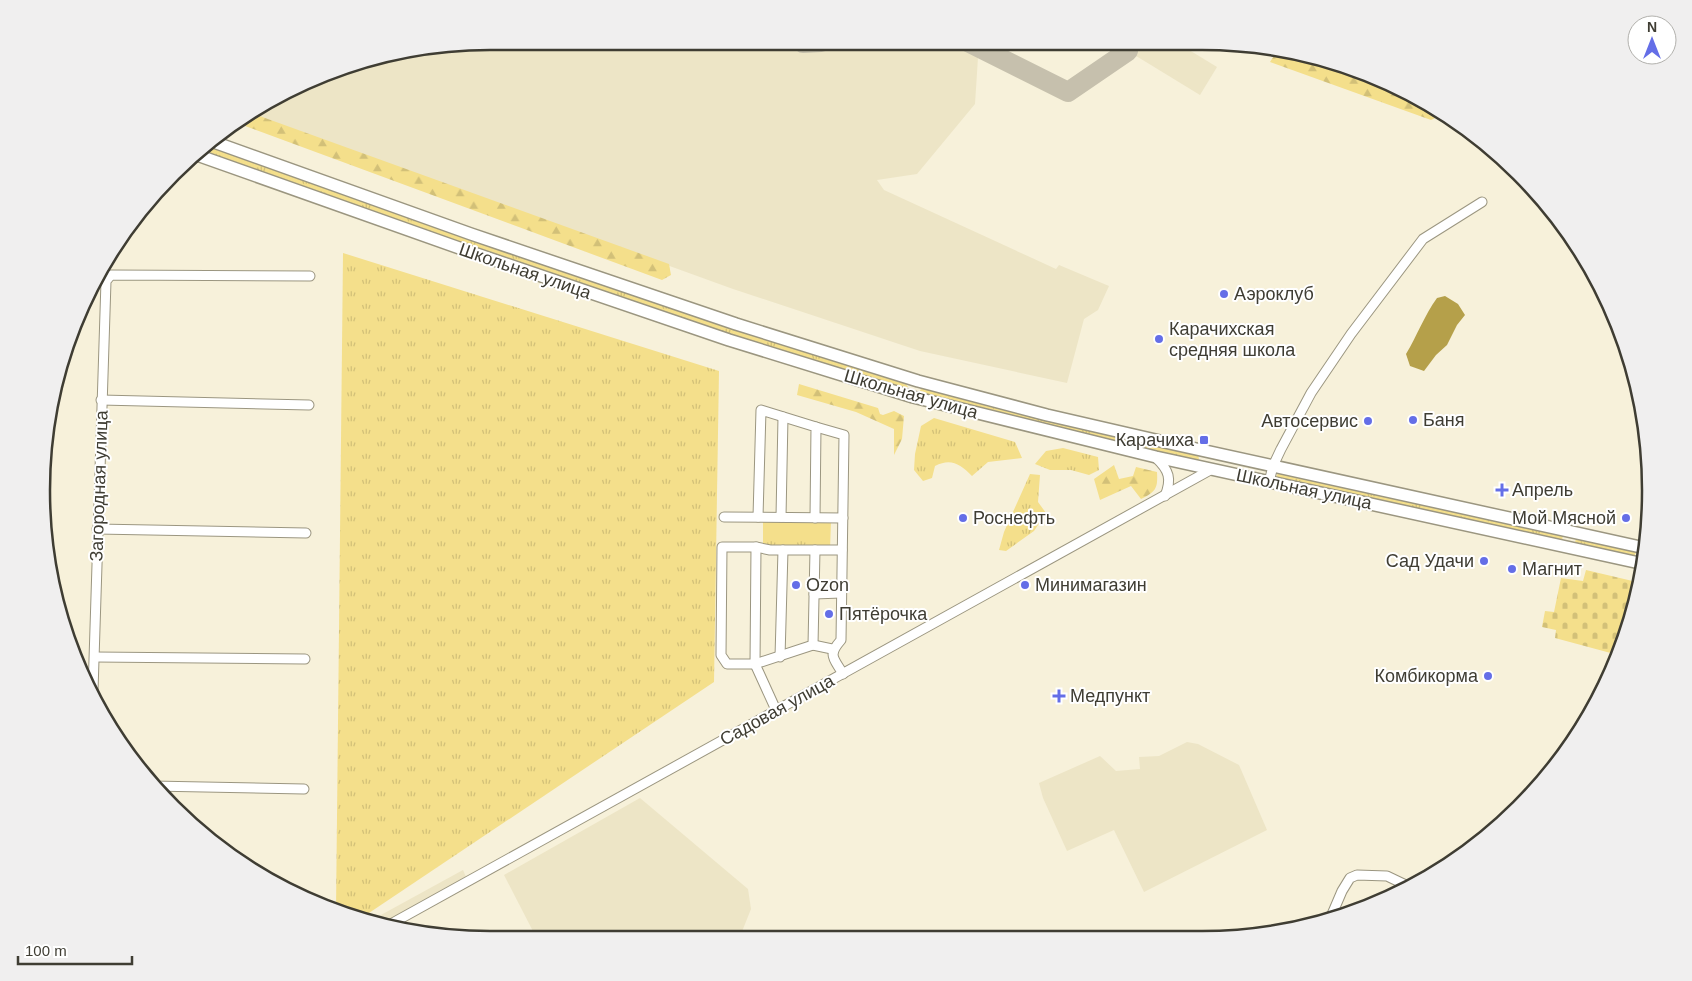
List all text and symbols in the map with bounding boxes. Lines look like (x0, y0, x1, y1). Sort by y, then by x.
north arrow (1627, 15, 1677, 65)
text: N (1647, 19, 1657, 35)
street label: Школьная улица (456, 239, 595, 303)
place label: Аэроклуб (1234, 284, 1314, 304)
marker: Аэроклуб (1218, 288, 1230, 300)
place label: Карачихская средняя школа (1169, 319, 1296, 360)
marker: Карачихская средняя школа (1153, 333, 1165, 345)
street label: Школьная улица (842, 365, 981, 423)
street label: Загородная улица (86, 409, 112, 562)
place label: Баня (1423, 410, 1465, 430)
place label: Автосервис (1261, 411, 1358, 431)
marker: Баня (1407, 414, 1419, 426)
marker: Автосервис (1362, 415, 1374, 427)
place label: Карачиха (1116, 430, 1195, 450)
marker: Карачиха (1198, 434, 1210, 446)
street label: Школьная улица (1234, 465, 1375, 513)
place label: Апрель (1512, 480, 1573, 500)
marker: Апрель (1496, 484, 1508, 496)
place label: Роснефть (973, 508, 1055, 528)
place label: Мой Мясной (1512, 508, 1616, 528)
marker: Роснефть (957, 512, 969, 524)
marker: Мой Мясной (1620, 512, 1632, 524)
place label: Сад Удачи (1386, 551, 1474, 571)
marker: Сад Удачи (1478, 555, 1490, 567)
place label: Магнит (1522, 559, 1582, 579)
marker: Магнит (1506, 563, 1518, 575)
place label: Ozon (806, 575, 849, 595)
place label: Минимагазин (1035, 575, 1147, 595)
marker: Ozon (790, 579, 802, 591)
marker: Минимагазин (1019, 579, 1031, 591)
place label: Пятёрочка (839, 604, 928, 624)
marker: Пятёрочка (823, 608, 835, 620)
place label: Комбикорма (1374, 666, 1479, 686)
street label: Садовая улица (716, 670, 838, 750)
marker: Комбикорма (1482, 670, 1494, 682)
place label: Медпункт (1070, 686, 1150, 706)
marker: Медпункт (1052, 689, 1066, 703)
scale bar (18, 934, 131, 966)
text: 100 m (25, 942, 67, 959)

